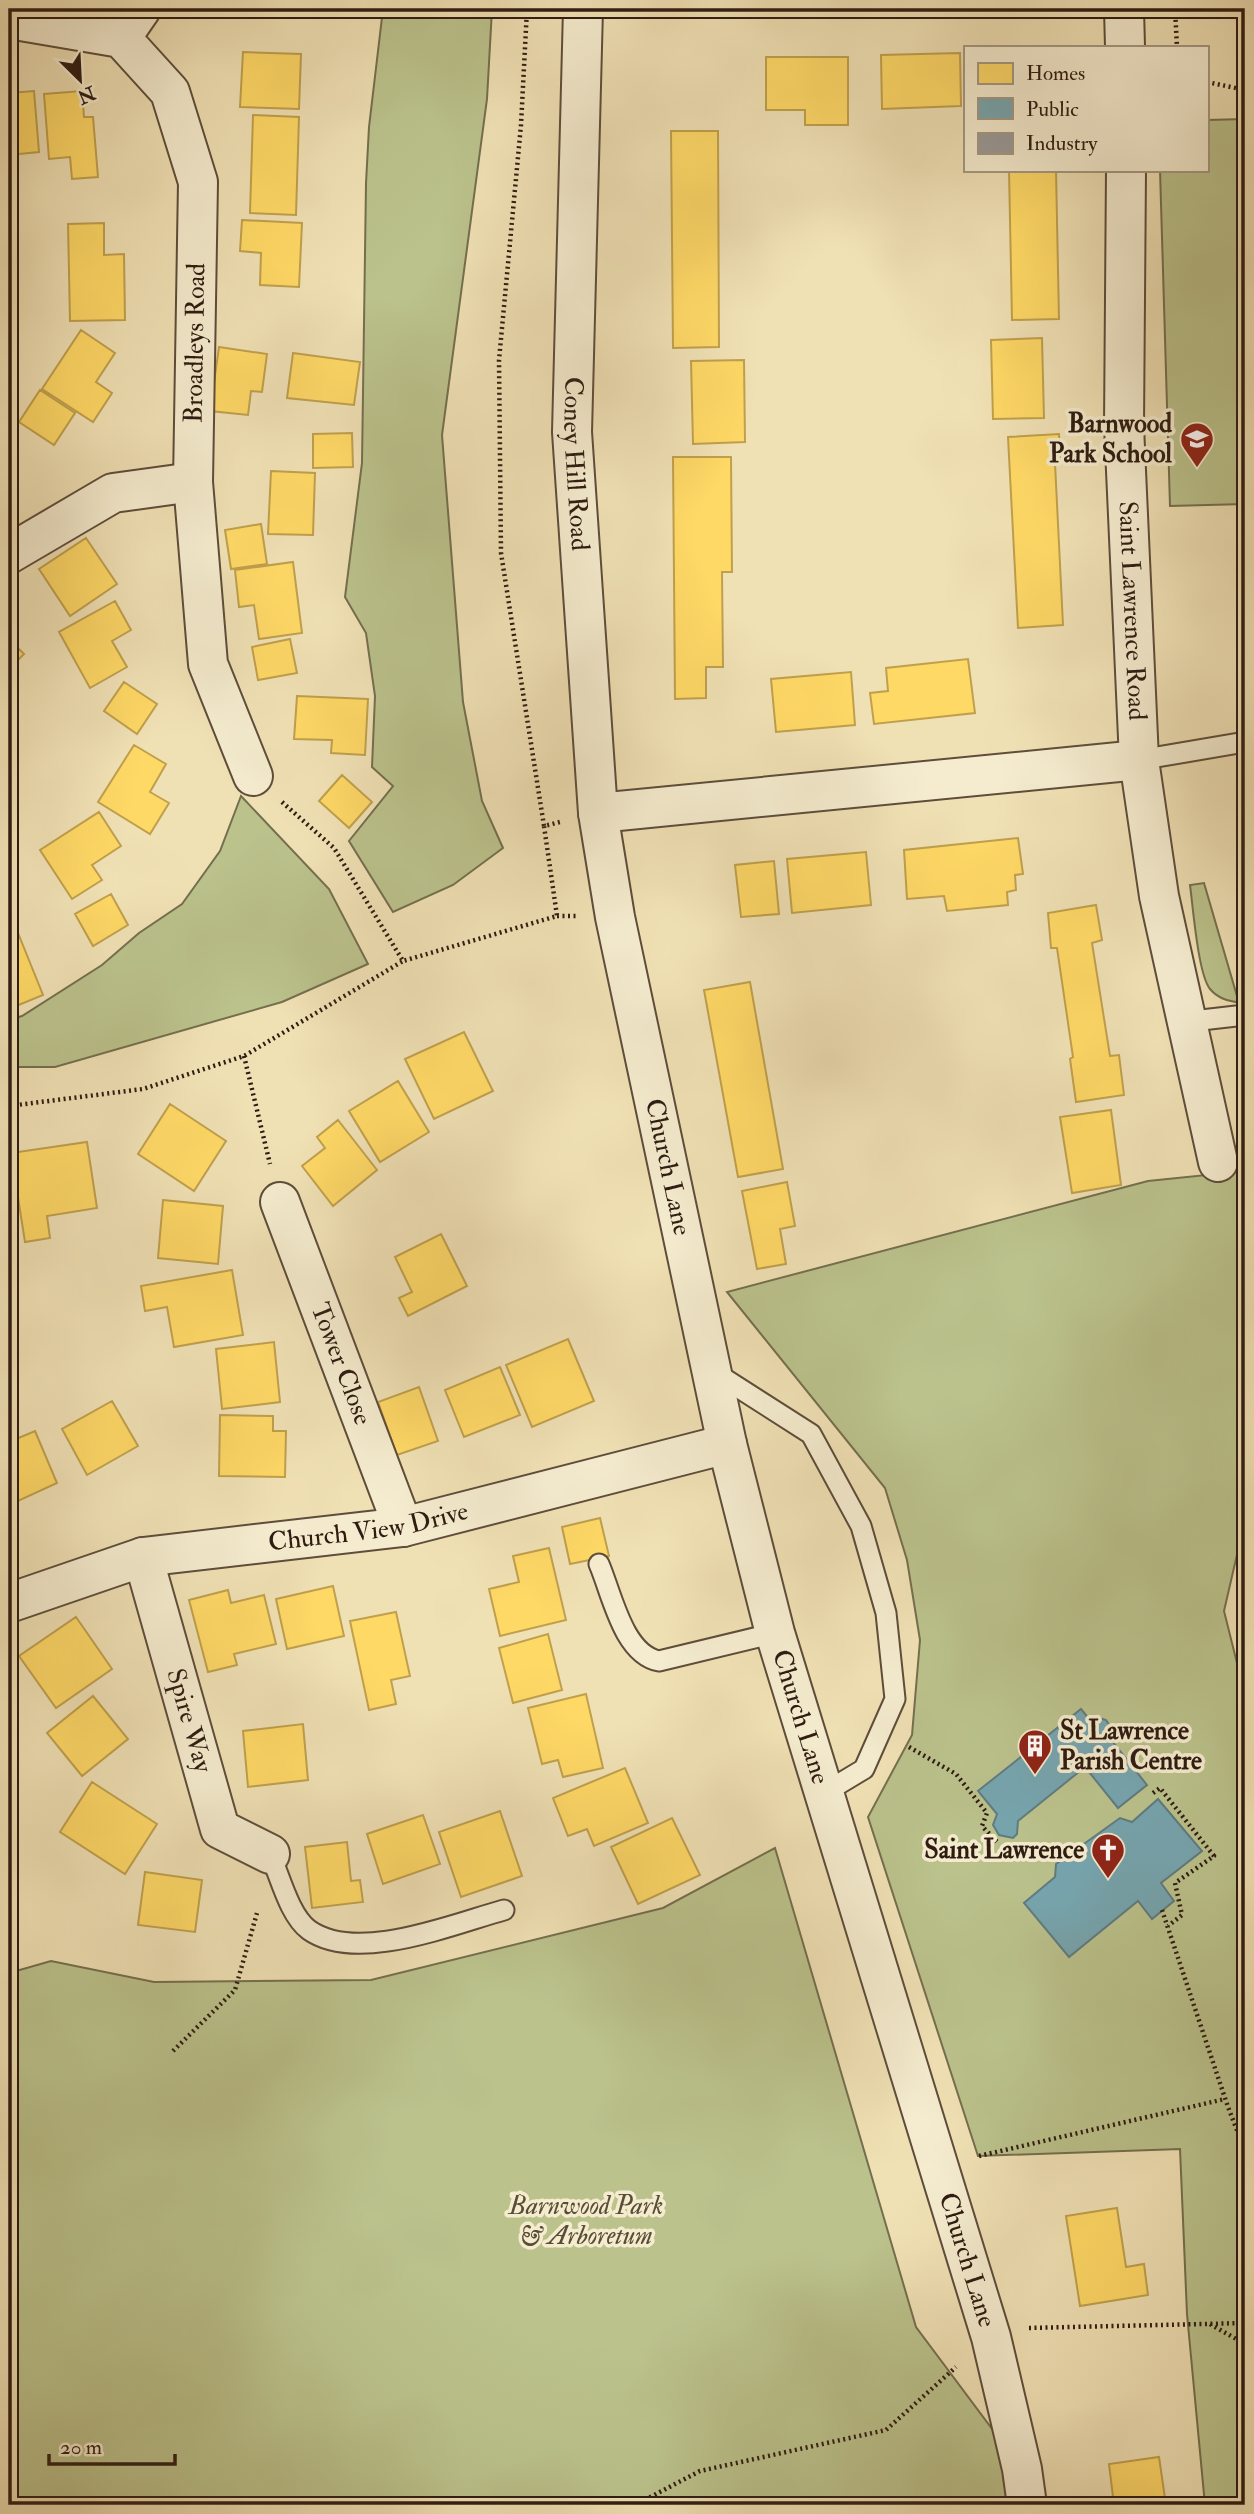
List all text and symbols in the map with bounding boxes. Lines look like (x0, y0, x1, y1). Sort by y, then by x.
north arrow (46, 46, 116, 116)
legend (964, 46, 1208, 172)
text: Homes (1026, 60, 1085, 87)
text: N (73, 80, 100, 109)
text: Public (1026, 96, 1079, 123)
text: Industry (1026, 130, 1098, 157)
street label: Broadleys Road (178, 262, 212, 423)
street label: Coney Hill Road (556, 376, 596, 552)
place label: Barnwood Park School (1049, 408, 1172, 470)
school or university icon: Barnwood Park School (1178, 420, 1216, 469)
street label: Saint Lawrence Road (1111, 500, 1153, 721)
street label: Church Lane (638, 1096, 698, 1238)
street label: Tower Close (304, 1298, 379, 1430)
street label: Church View Drive (267, 1495, 472, 1558)
street label: Church Lane (765, 1646, 836, 1788)
street label: Spire Way (159, 1665, 219, 1777)
place label: St Lawrence Parish Centre (1060, 1715, 1202, 1777)
building icon: St Lawrence Parish Centre (1016, 1727, 1054, 1776)
church icon: Saint Lawrence (1089, 1831, 1127, 1880)
place label: Saint Lawrence (924, 1834, 1084, 1866)
street label: Church Lane (932, 2189, 1003, 2331)
park label: Barnwood Park & Arboretum (507, 2190, 663, 2252)
scale bar (49, 2423, 175, 2467)
text: 20 m (60, 2434, 102, 2461)

